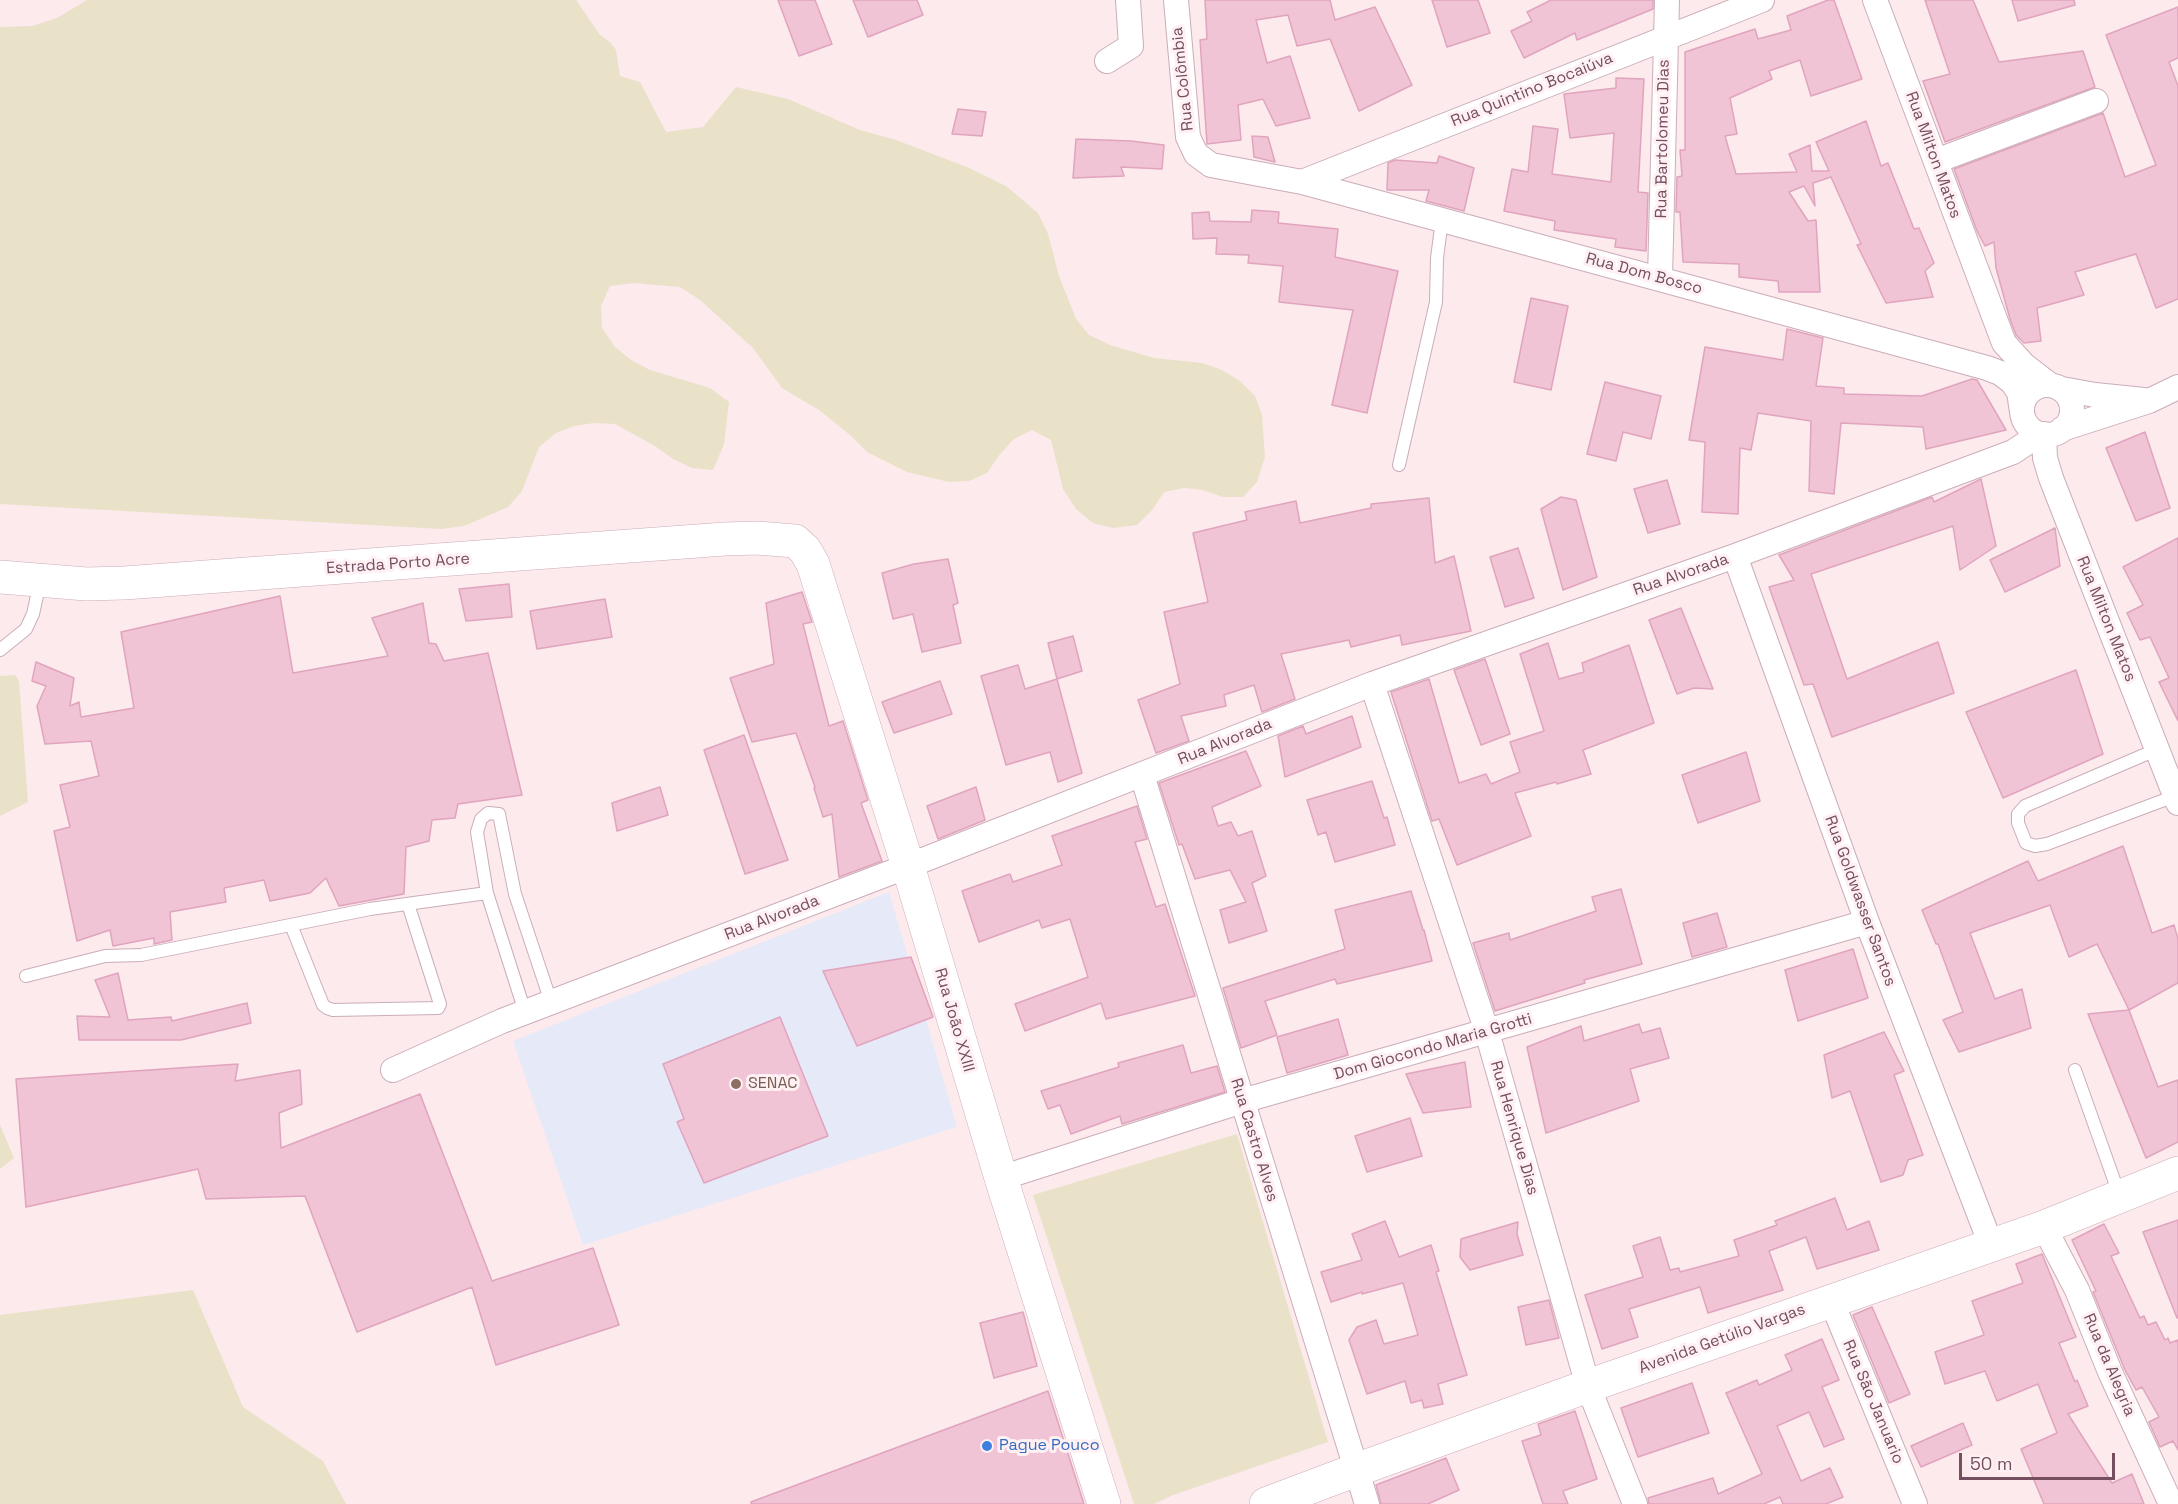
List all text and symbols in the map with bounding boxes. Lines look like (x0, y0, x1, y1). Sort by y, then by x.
street label: Rua Colômbia (1168, 26, 1198, 132)
street label: Rua Quintino Bocaiúva (1448, 49, 1616, 131)
street label: Rua Bartolomeu Dias (1652, 59, 1674, 219)
street label: Rua Milton Matos (1901, 89, 1965, 221)
street label: Rua Dom Bosco (1584, 249, 1704, 299)
street label: Estrada Porto Acre (325, 549, 471, 579)
street label: Rua Alvorada (1631, 550, 1731, 600)
street label: Rua Milton Matos (2072, 553, 2140, 685)
street label: Rua Alvorada (1175, 714, 1275, 770)
street label: Rua Goldwasser Santos (1820, 813, 1900, 989)
street label: Rua Alvorada (722, 891, 822, 945)
street label: Rua João XXIII (930, 966, 978, 1074)
street label: Dom Giocondo Maria Grotti (1332, 1009, 1534, 1085)
street label: Rua Henrique Dias (1486, 1059, 1542, 1197)
place label: SENAC (748, 1074, 798, 1094)
street label: Rua Castro Alves (1226, 1076, 1282, 1204)
marker: SENAC (729, 1077, 743, 1091)
street label: Avenida Getúlio Vargas (1636, 1300, 1808, 1378)
street label: Rua da Alegria (2079, 1311, 2139, 1419)
street label: Rua São Januario (1838, 1337, 1908, 1467)
place label: Pague Pouco (999, 1436, 1100, 1456)
marker: Pague Pouco (980, 1439, 994, 1453)
scale bar (1962, 1441, 2118, 1479)
text: 50 m (1970, 1452, 2012, 1475)

